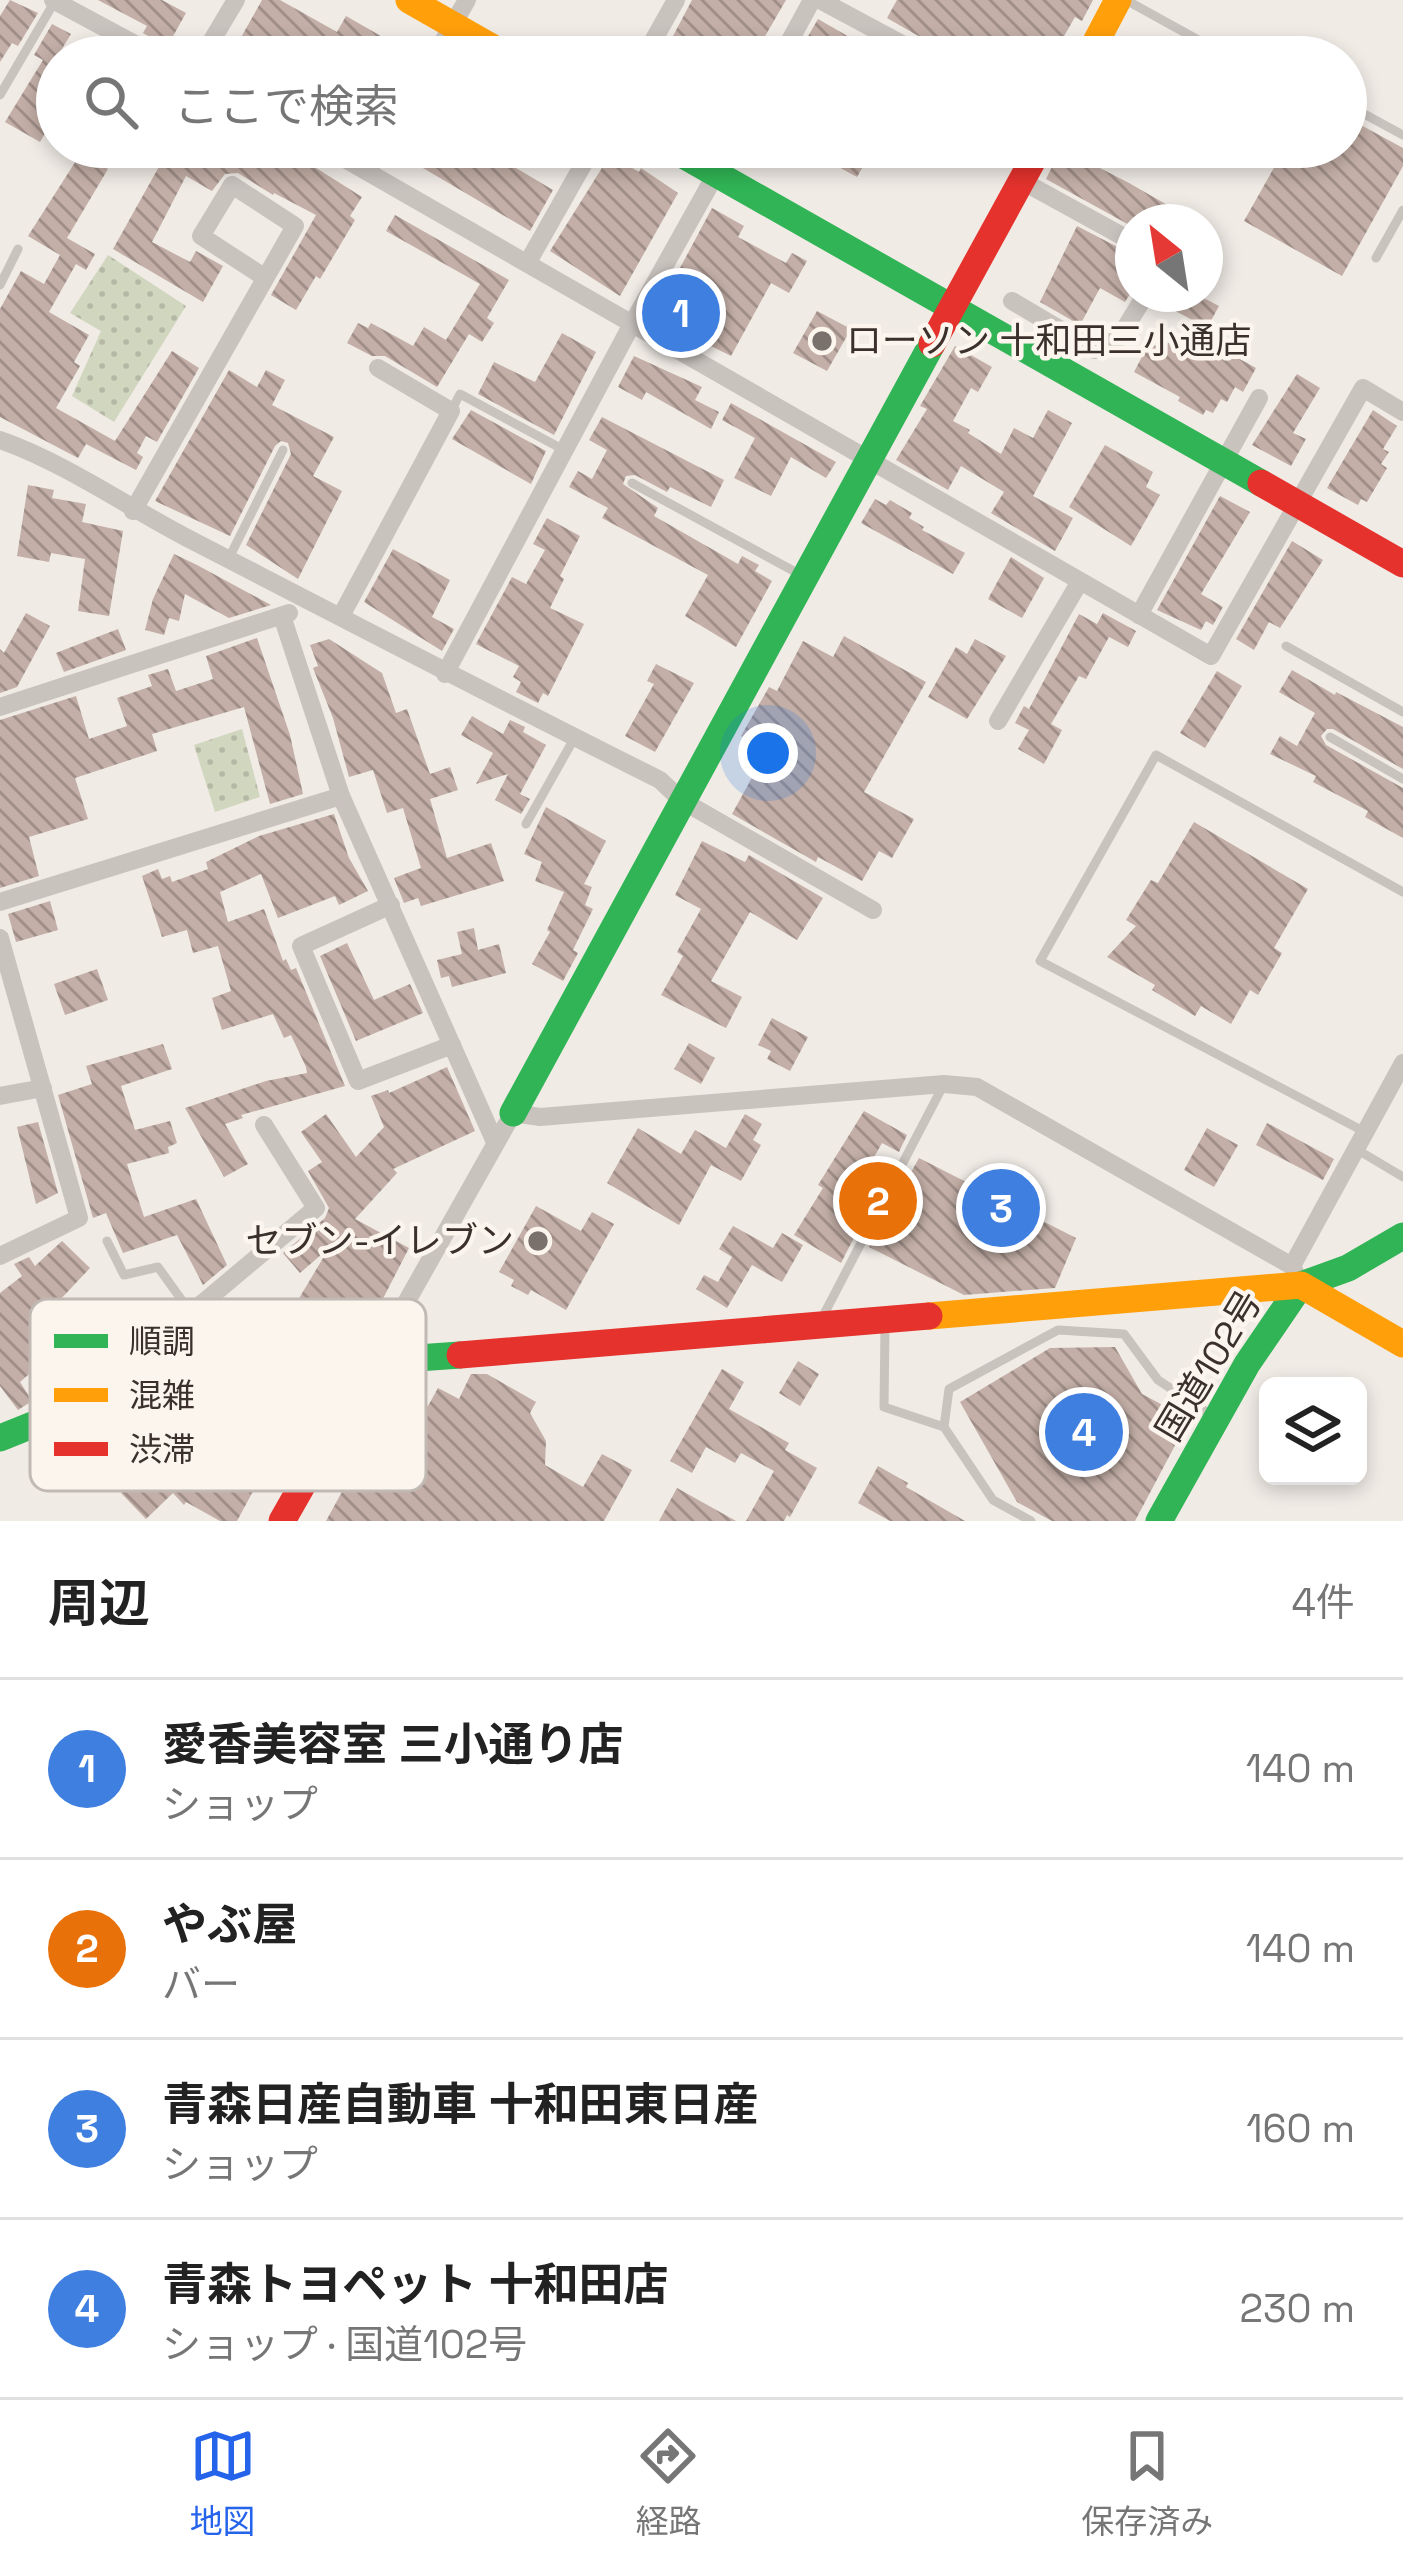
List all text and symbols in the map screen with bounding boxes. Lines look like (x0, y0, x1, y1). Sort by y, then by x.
search box (36, 36, 1367, 168)
icon: search (78, 69, 144, 135)
text: ここで検索 (174, 78, 399, 135)
north arrow (1115, 204, 1223, 312)
pin: 1 (642, 268, 720, 358)
place label: ローソン 十和田三小通店 (846, 318, 1251, 364)
marker: ローソン 十和田三小通店 (809, 328, 835, 354)
your location (738, 723, 798, 783)
pin: 2 (839, 1156, 917, 1246)
pin: 3 (962, 1163, 1040, 1253)
place label: セブン-イレブン (246, 1218, 514, 1264)
marker: セブン-イレブン (525, 1228, 551, 1254)
street label: 国道102号 (1146, 1282, 1272, 1450)
legend (30, 1299, 426, 1491)
text: 順調 (129, 1321, 195, 1363)
text: 混雑 (129, 1375, 195, 1417)
map controls (1259, 1377, 1367, 1485)
button: layers (1259, 1377, 1367, 1485)
pin: 4 (1045, 1387, 1123, 1477)
text: 渋滞 (129, 1429, 195, 1471)
text: 周辺 (48, 1571, 150, 1636)
text: 4件 (1292, 1578, 1355, 1627)
text: 愛香美容室 三小通り店 (162, 1716, 623, 1773)
text: 1 (78, 1744, 96, 1793)
text: 140 m (1246, 1744, 1355, 1793)
text: ショップ (162, 1780, 318, 1829)
text: やぶ屋 (162, 1896, 297, 1953)
text: 2 (75, 1924, 99, 1973)
text: 140 m (1246, 1924, 1355, 1973)
text: バー (162, 1960, 240, 2009)
text: 青森日産自動車 十和田東日産 (162, 2076, 758, 2133)
text: 3 (75, 2104, 99, 2153)
text: 160 m (1246, 2104, 1355, 2153)
text: ショップ (162, 2140, 318, 2189)
text: 青森トヨペット 十和田店 (162, 2256, 668, 2313)
text: 4 (75, 2284, 99, 2333)
text: 230 m (1240, 2284, 1355, 2333)
text: ショップ · 国道102号 (162, 2320, 527, 2369)
tab: 地図 (190, 2423, 256, 2543)
tab: 経路 (635, 2423, 701, 2543)
tab: 保存済み (1081, 2423, 1213, 2543)

